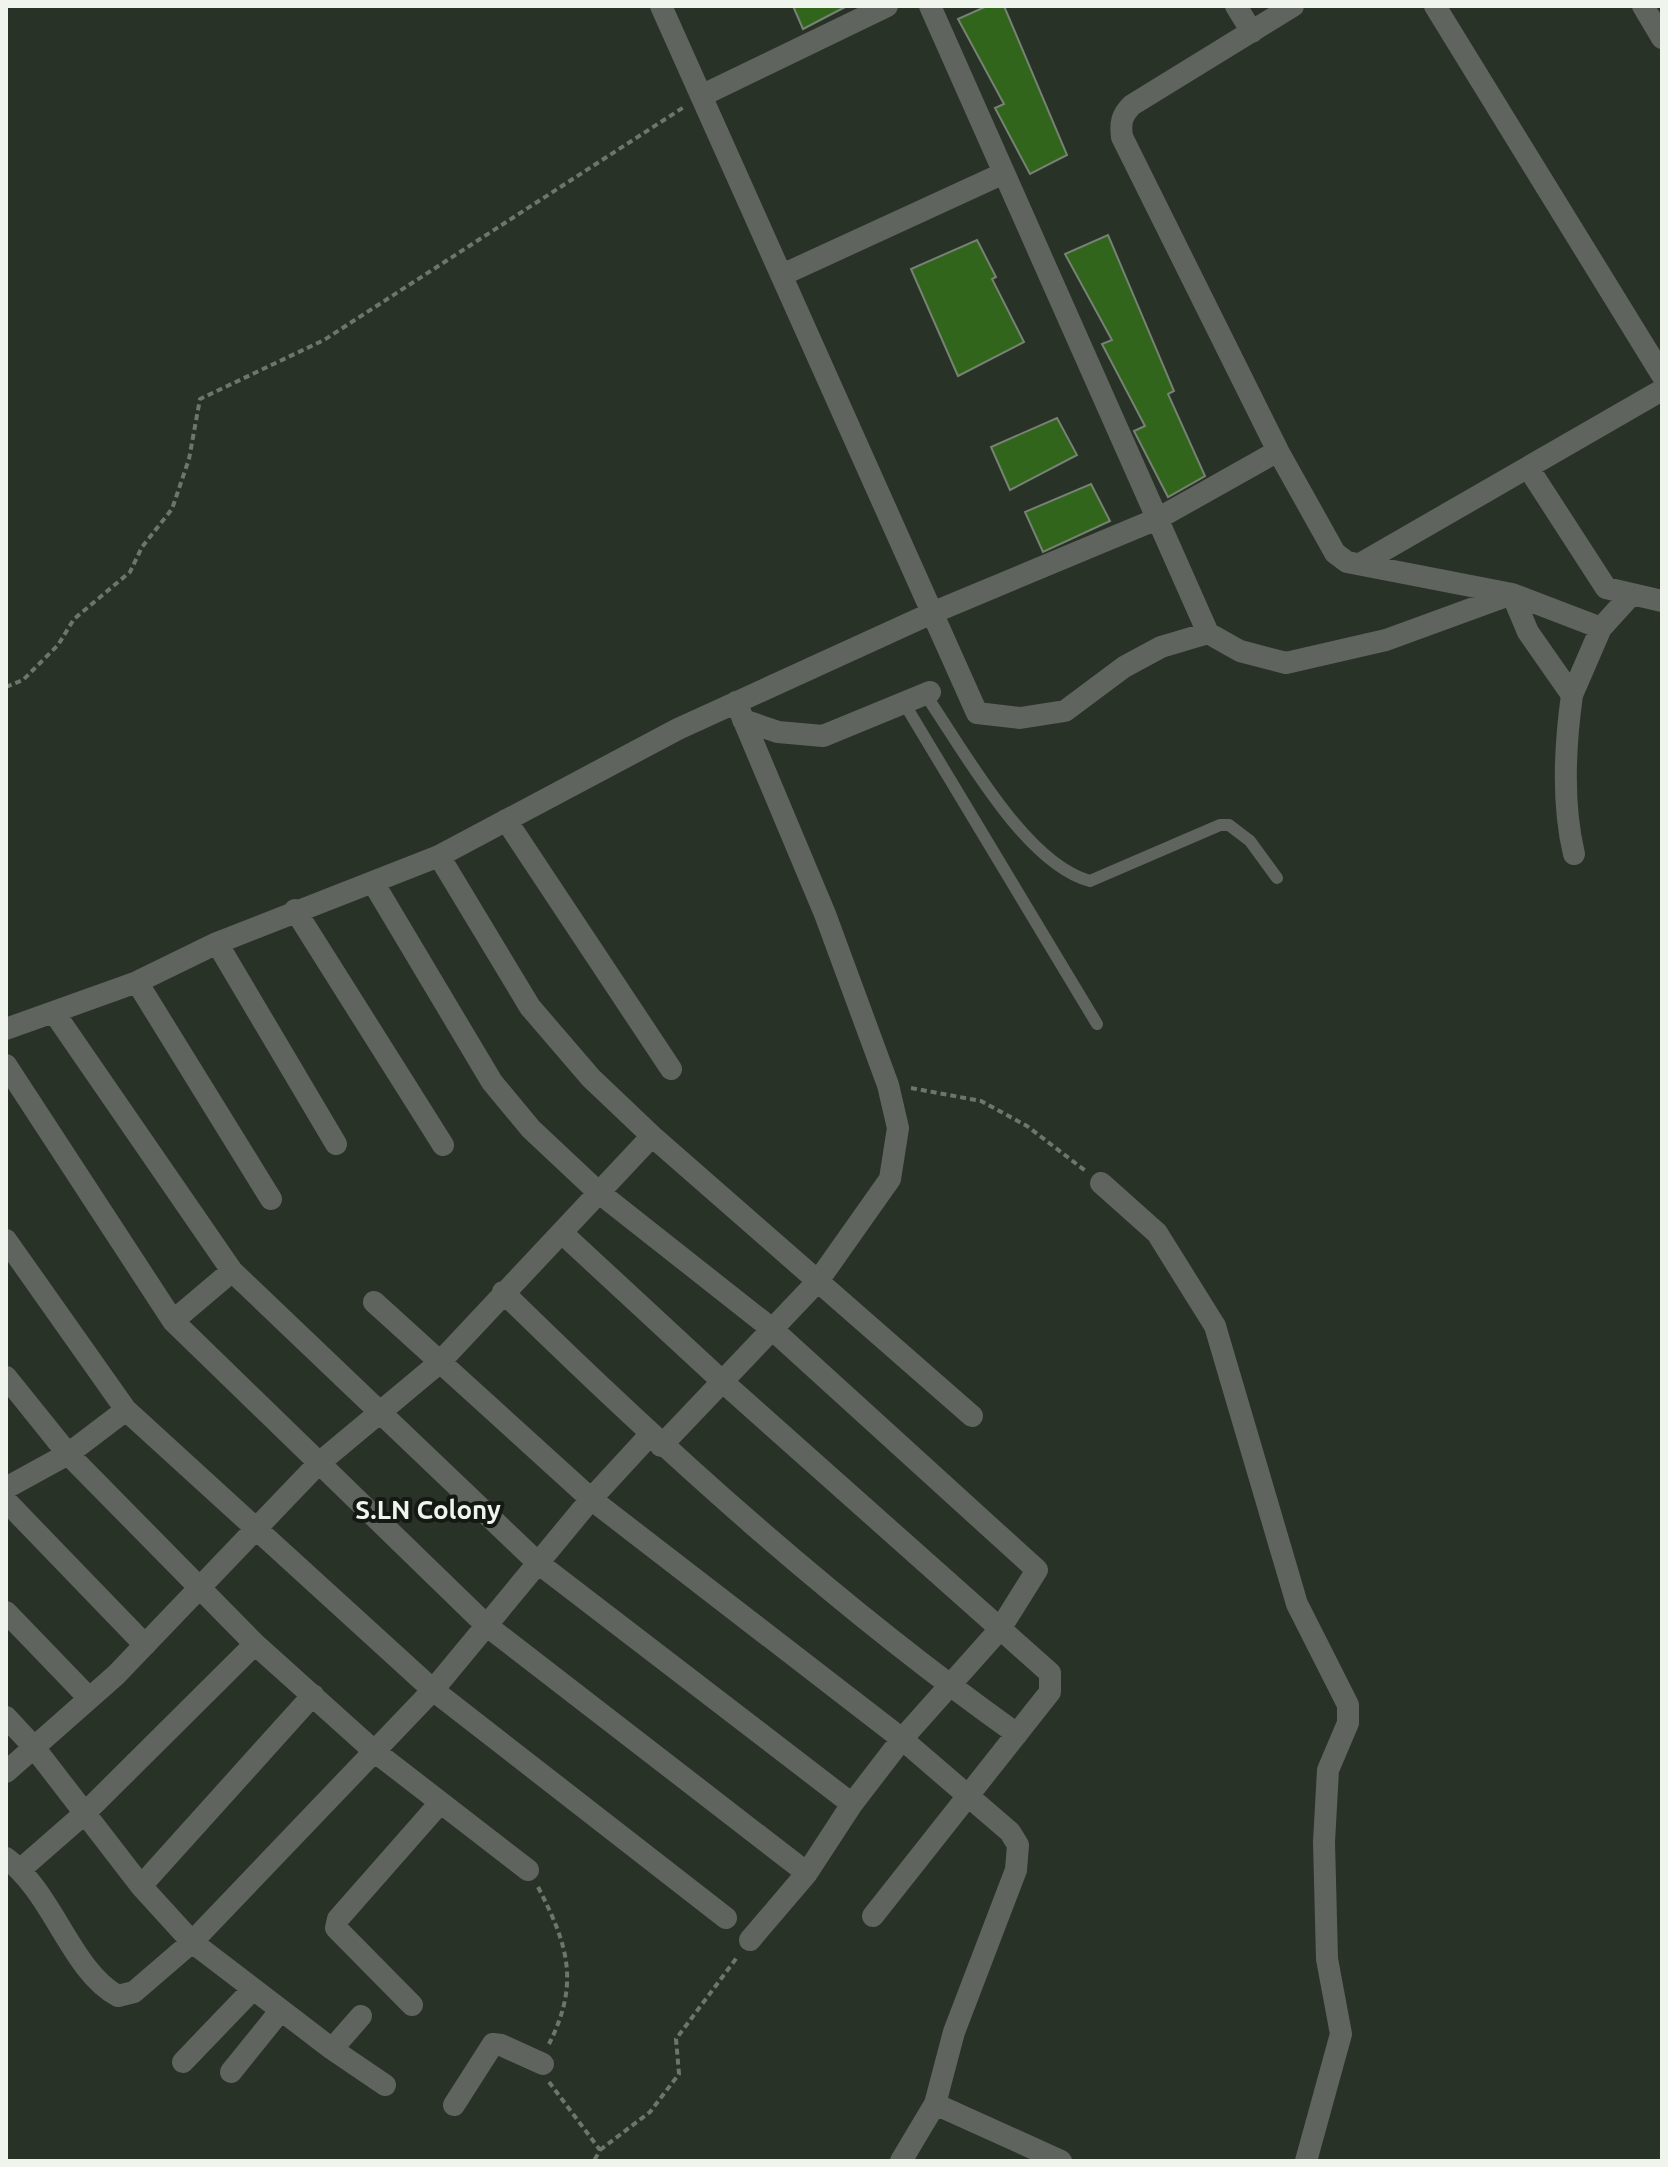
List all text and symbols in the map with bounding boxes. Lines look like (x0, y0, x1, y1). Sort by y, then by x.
district label: S.LN Colony (355, 1495, 501, 1524)

